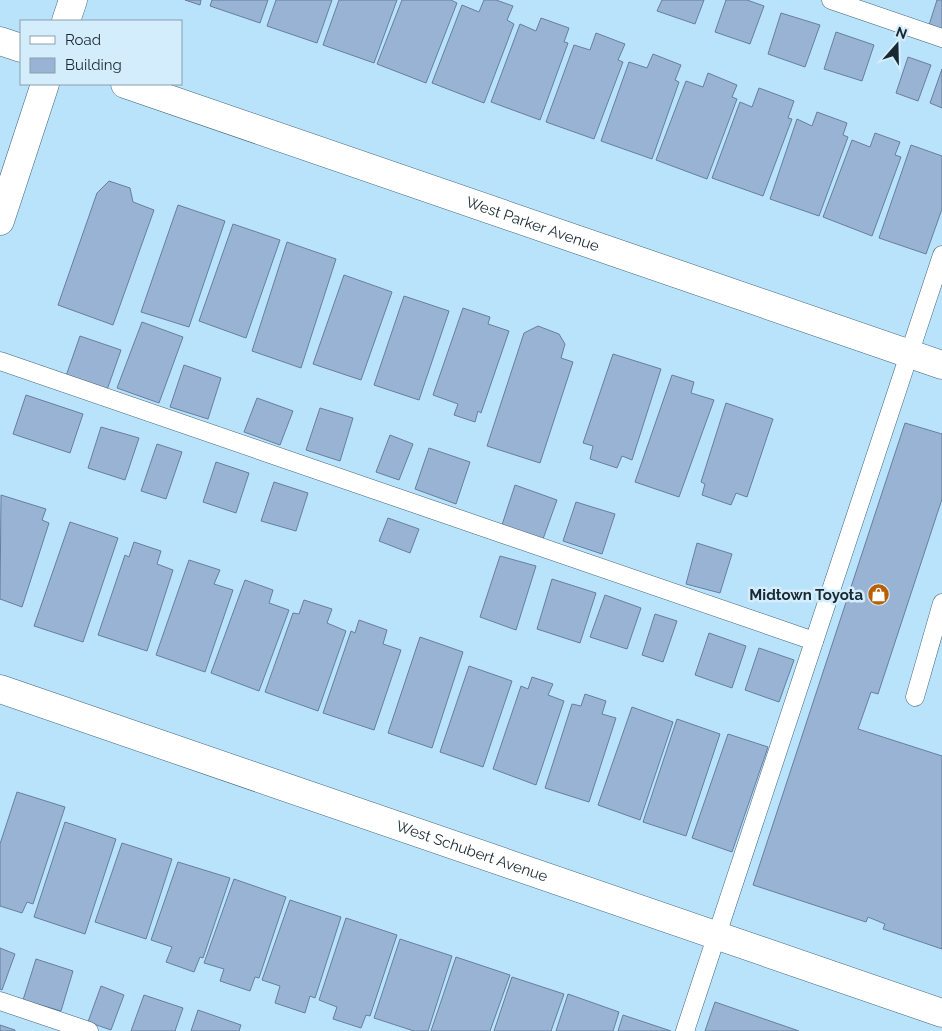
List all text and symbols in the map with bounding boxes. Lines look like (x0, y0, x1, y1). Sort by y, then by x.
legend (20, 20, 182, 85)
north arrow (872, 20, 922, 70)
text: N (894, 23, 909, 42)
text: Road (65, 31, 101, 49)
text: Building (65, 56, 122, 74)
street label: West Parker Avenue (464, 193, 602, 255)
shop icon: Midtown Toyota (867, 583, 891, 607)
place label: Midtown Toyota (749, 586, 863, 604)
street label: West Schubert Avenue (394, 817, 550, 886)

